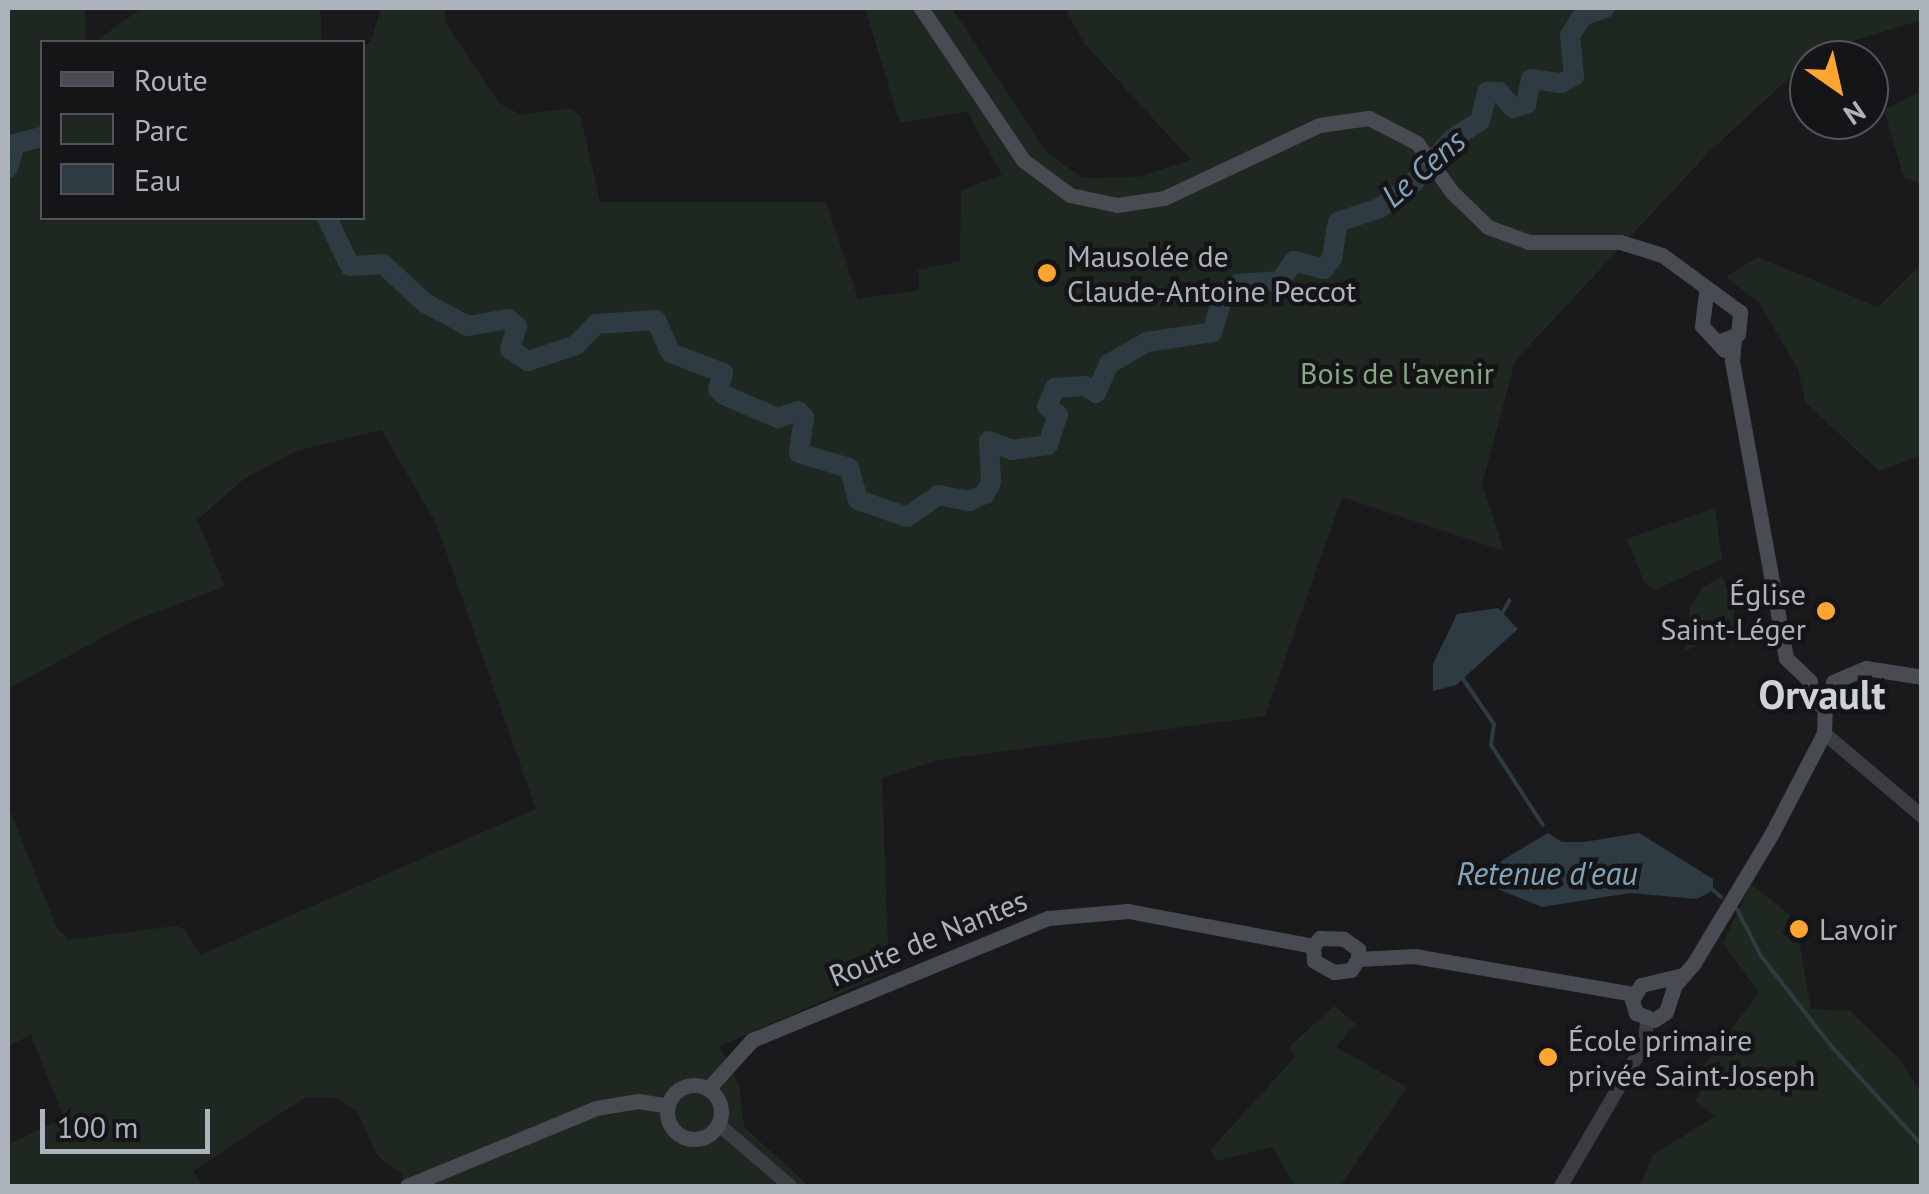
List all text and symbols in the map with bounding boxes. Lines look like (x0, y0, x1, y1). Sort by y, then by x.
legend (40, 40, 365, 220)
north arrow (1789, 40, 1889, 140)
text: Route (134, 60, 208, 99)
text: N (1837, 93, 1873, 134)
text: Parc (134, 110, 188, 149)
water label: Le Cens (1373, 121, 1473, 215)
text: Eau (134, 160, 181, 199)
place label: Mausolée de Claude-Antoine Peccot (1067, 238, 1356, 308)
marker: Mausolée de Claude-Antoine Peccot (1036, 262, 1058, 284)
park label: Bois de l'avenir (1300, 355, 1494, 391)
place label: Église Saint-Léger (1661, 576, 1806, 646)
marker: Église Saint-Léger (1815, 600, 1837, 622)
district label: Orvault (1759, 670, 1885, 718)
water label: Retenue d'eau (1456, 854, 1638, 892)
street label: Route de Nantes (824, 882, 1032, 994)
place label: Lavoir (1819, 911, 1897, 947)
marker: Lavoir (1788, 918, 1810, 940)
place label: École primaire privée Saint-Joseph (1568, 1022, 1815, 1092)
marker: École primaire privée Saint-Joseph (1537, 1046, 1559, 1068)
scale bar (45, 1089, 215, 1151)
text: 100 m (57, 1107, 138, 1146)

